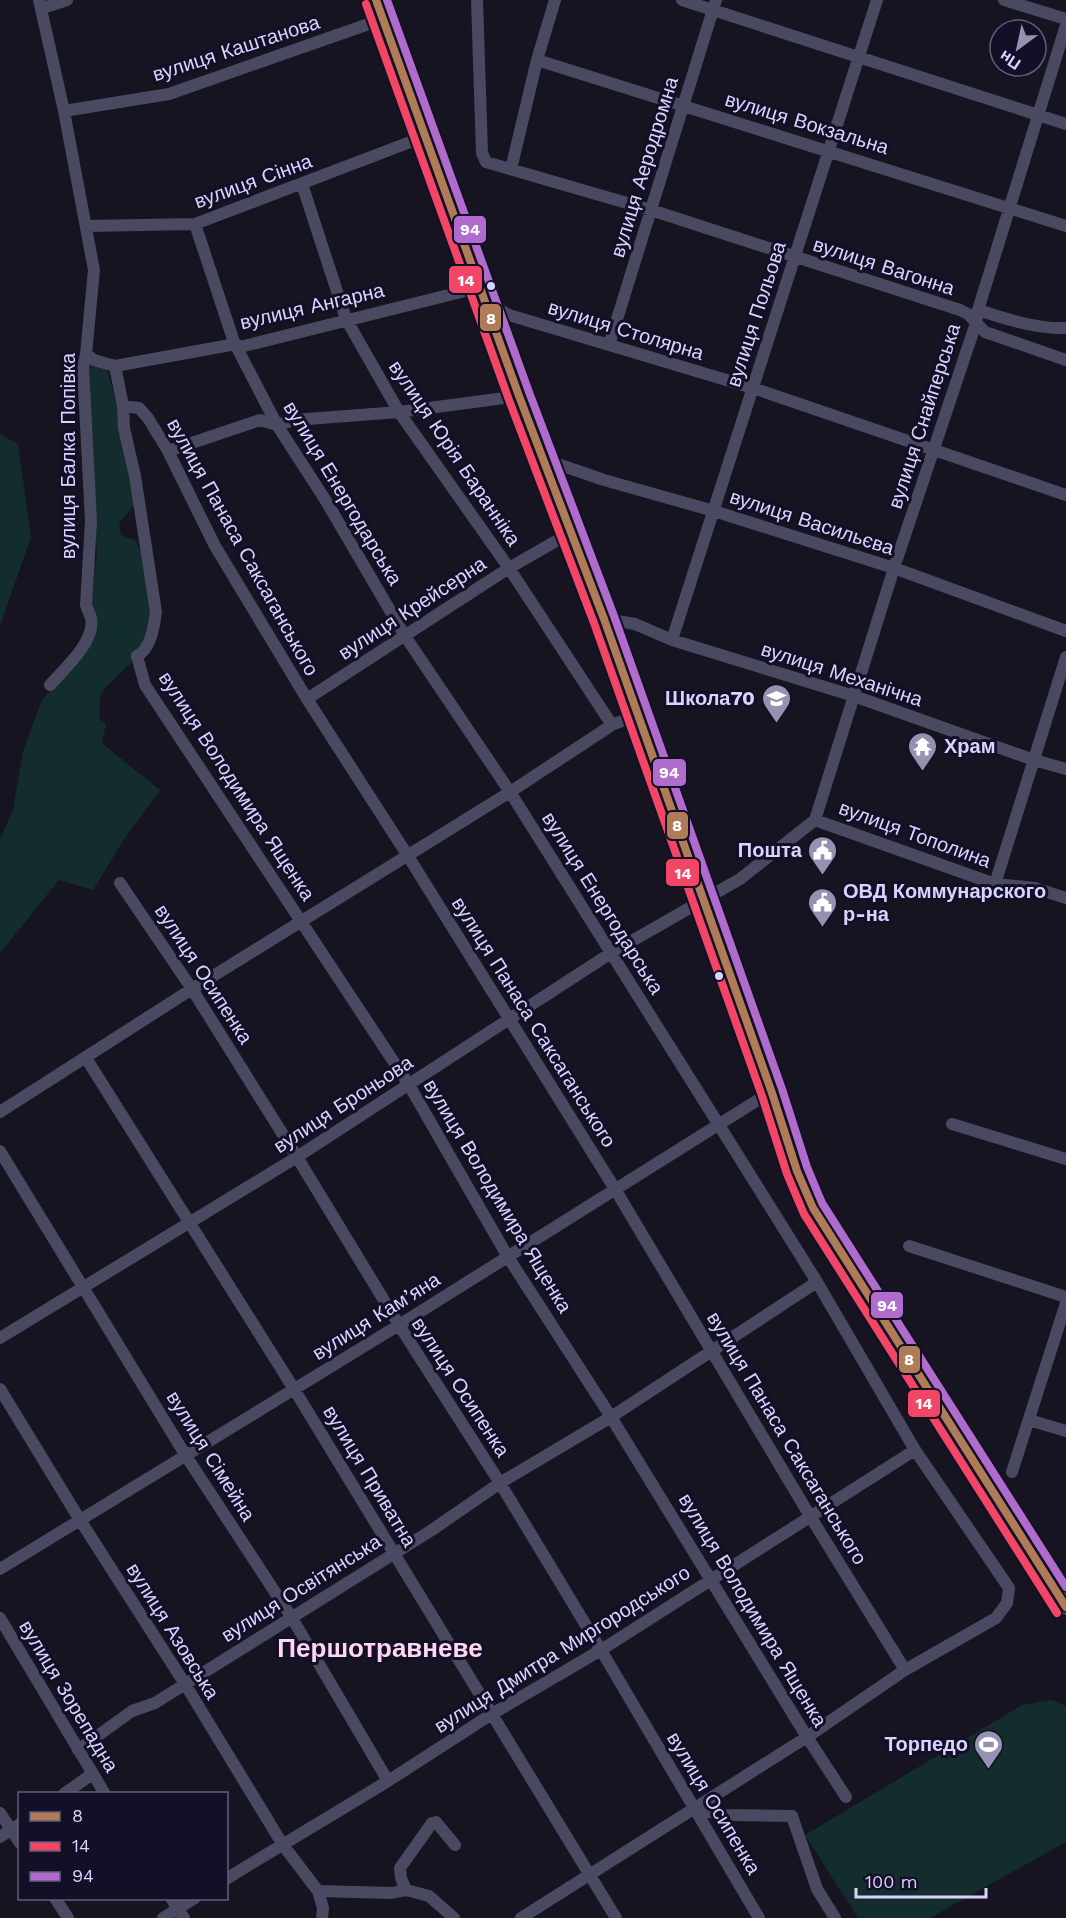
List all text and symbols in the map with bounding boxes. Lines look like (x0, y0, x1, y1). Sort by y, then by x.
street label: вулиця Каштанова (149, 9, 323, 86)
north arrow (988, 18, 1048, 78)
text: Пн (996, 46, 1024, 74)
street label: вулиця Аеродромна (605, 73, 683, 260)
street label: вулиця Вокзальна (722, 87, 892, 160)
street label: вулиця Сінна (191, 148, 316, 213)
line badge: 94 (453, 215, 487, 244)
text: 94 (460, 220, 480, 239)
street label: вулиця Вагонна (810, 232, 959, 300)
street label: вулиця Польова (721, 237, 791, 390)
line badge: 14 (448, 265, 483, 294)
text: 14 (457, 271, 475, 290)
street label: вулиця Ангарна (238, 278, 387, 334)
unlabelled marker (485, 280, 497, 292)
street label: вулиця Столярна (545, 295, 708, 365)
line badge: 8 (479, 303, 502, 332)
text: 8 (486, 309, 496, 328)
street label: вулиця Снайперська (883, 320, 966, 512)
street label: вулиця Балка Попівка (56, 352, 80, 559)
street label: вулиця Юрія Баранніка (384, 356, 527, 551)
street label: вулиця Енергодарська (279, 397, 408, 590)
street label: вулиця Панаса Саксаганського (162, 414, 324, 680)
street label: вулиця Васильєва (727, 484, 898, 560)
street label: вулиця Крейсерна (334, 551, 491, 665)
street label: вулиця Механічна (758, 637, 927, 712)
street label: вулиця Володимира Ященка (154, 667, 321, 906)
school or university icon: Школа70 (760, 682, 792, 724)
place label: Школа70 (665, 686, 755, 710)
temple icon: Храм (907, 730, 939, 772)
place label: Храм (944, 734, 995, 758)
line badge: 94 (652, 758, 687, 787)
text: 94 (659, 763, 679, 782)
street label: вулиця Тополина (836, 795, 995, 873)
street label: вулиця Енергодарська (537, 807, 669, 999)
line badge: 8 (666, 811, 689, 840)
text: 8 (672, 816, 682, 835)
public building icon: Пошта (807, 834, 839, 876)
place label: Пошта (738, 838, 803, 862)
line badge: 14 (665, 858, 700, 887)
text: 14 (674, 864, 692, 883)
place label: ОВД Коммунарского р-на (843, 879, 1046, 926)
public building icon: ОВД Коммунарского р-на (806, 886, 838, 928)
street label: вулиця Панаса Саксаганського (447, 892, 621, 1152)
street label: вулиця Осипенка (150, 900, 259, 1049)
unlabelled marker (713, 970, 725, 982)
street label: вулиця Броньова (269, 1050, 418, 1158)
street label: вулиця Володимира Ященка (419, 1075, 578, 1318)
street label: вулиця Кам’яна (308, 1267, 445, 1365)
line badge: 94 (870, 1291, 904, 1319)
text: 94 (877, 1296, 897, 1315)
street label: вулиця Панаса Саксаганського (702, 1307, 872, 1569)
street label: вулиця Осипенка (407, 1313, 516, 1462)
line badge: 8 (898, 1345, 921, 1374)
text: 8 (904, 1350, 914, 1369)
street label: вулиця Сімейна (161, 1387, 261, 1526)
line badge: 14 (907, 1389, 941, 1418)
text: 14 (915, 1394, 933, 1413)
street label: вулиця Приватна (318, 1401, 422, 1552)
street label: вулиця Володимира Ященка (674, 1489, 833, 1732)
street label: вулиця Освітянська (217, 1529, 386, 1647)
street label: вулиця Азовська (121, 1558, 225, 1704)
street label: вулиця Дмитра Миргородського (430, 1560, 694, 1738)
street label: вулиця Зорепадна (14, 1616, 124, 1777)
district label: Першотравневе (277, 1633, 483, 1663)
street label: вулиця Осипенка (662, 1728, 766, 1879)
sports icon: Торпедо (973, 1728, 1005, 1770)
place label: Торпедо (884, 1732, 968, 1756)
legend (18, 1792, 228, 1900)
text: 8 (72, 1805, 83, 1826)
text: 14 (72, 1835, 90, 1856)
scale bar (856, 1861, 986, 1899)
text: 94 (72, 1865, 94, 1886)
text: 100 m (865, 1871, 918, 1892)

